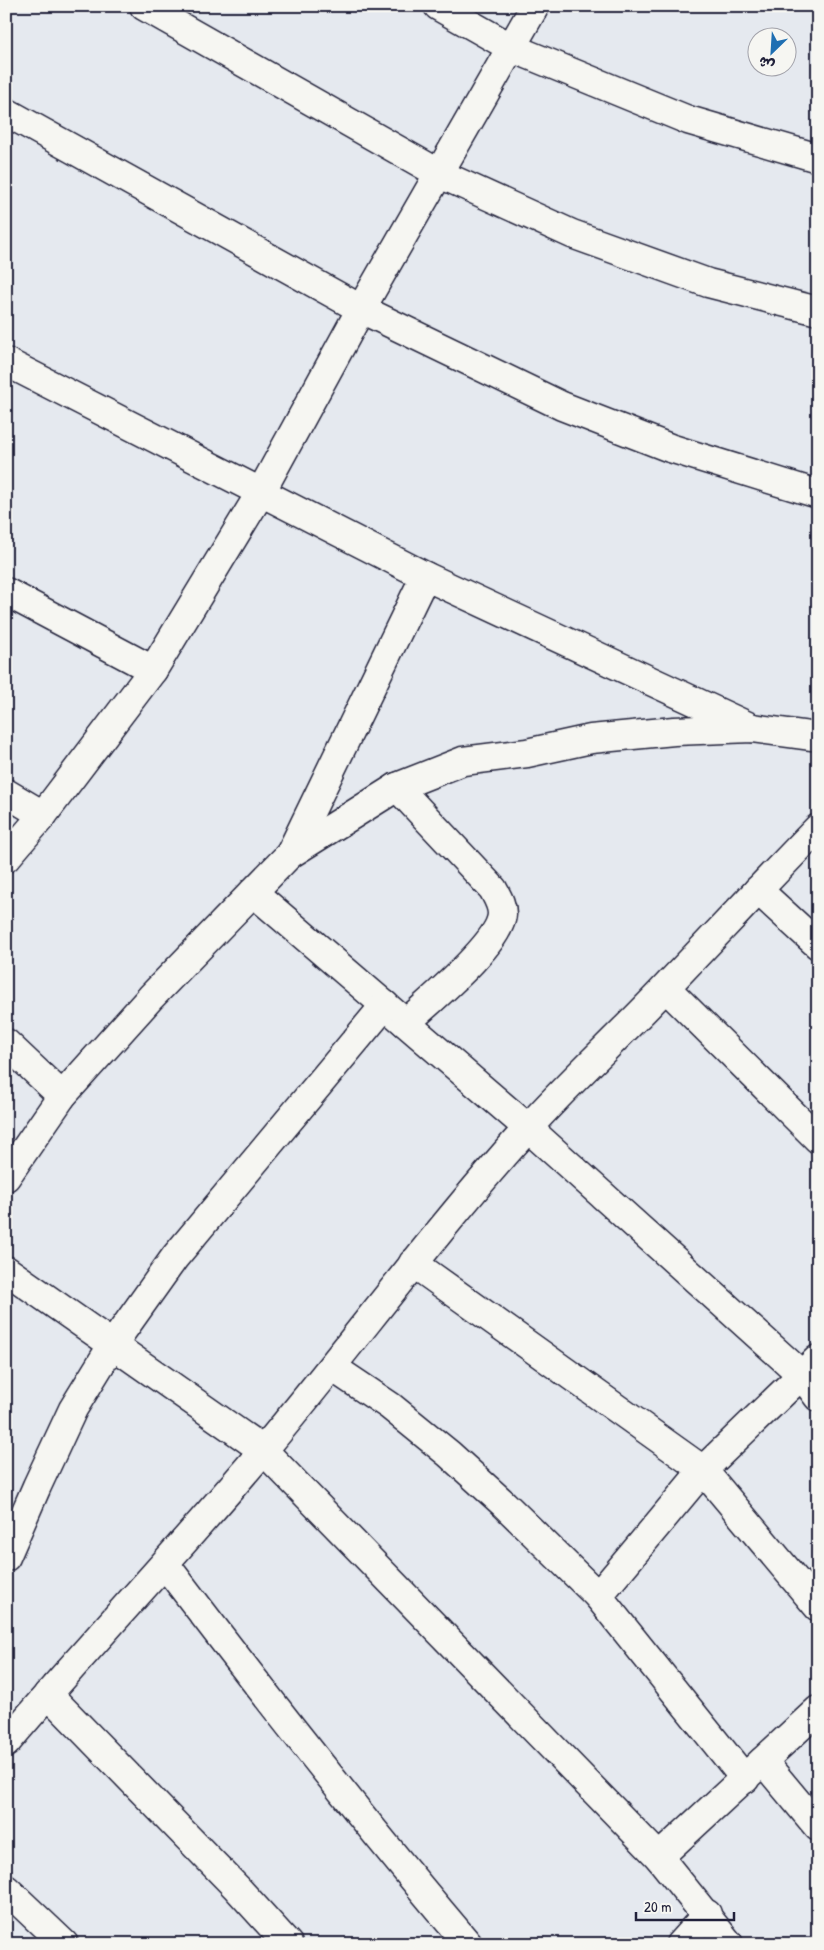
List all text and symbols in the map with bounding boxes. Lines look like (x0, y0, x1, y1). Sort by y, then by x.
north arrow (746, 28, 796, 78)
text: ش (755, 52, 777, 76)
scale bar (636, 1890, 734, 1922)
text: 20 m (644, 1896, 671, 1917)

